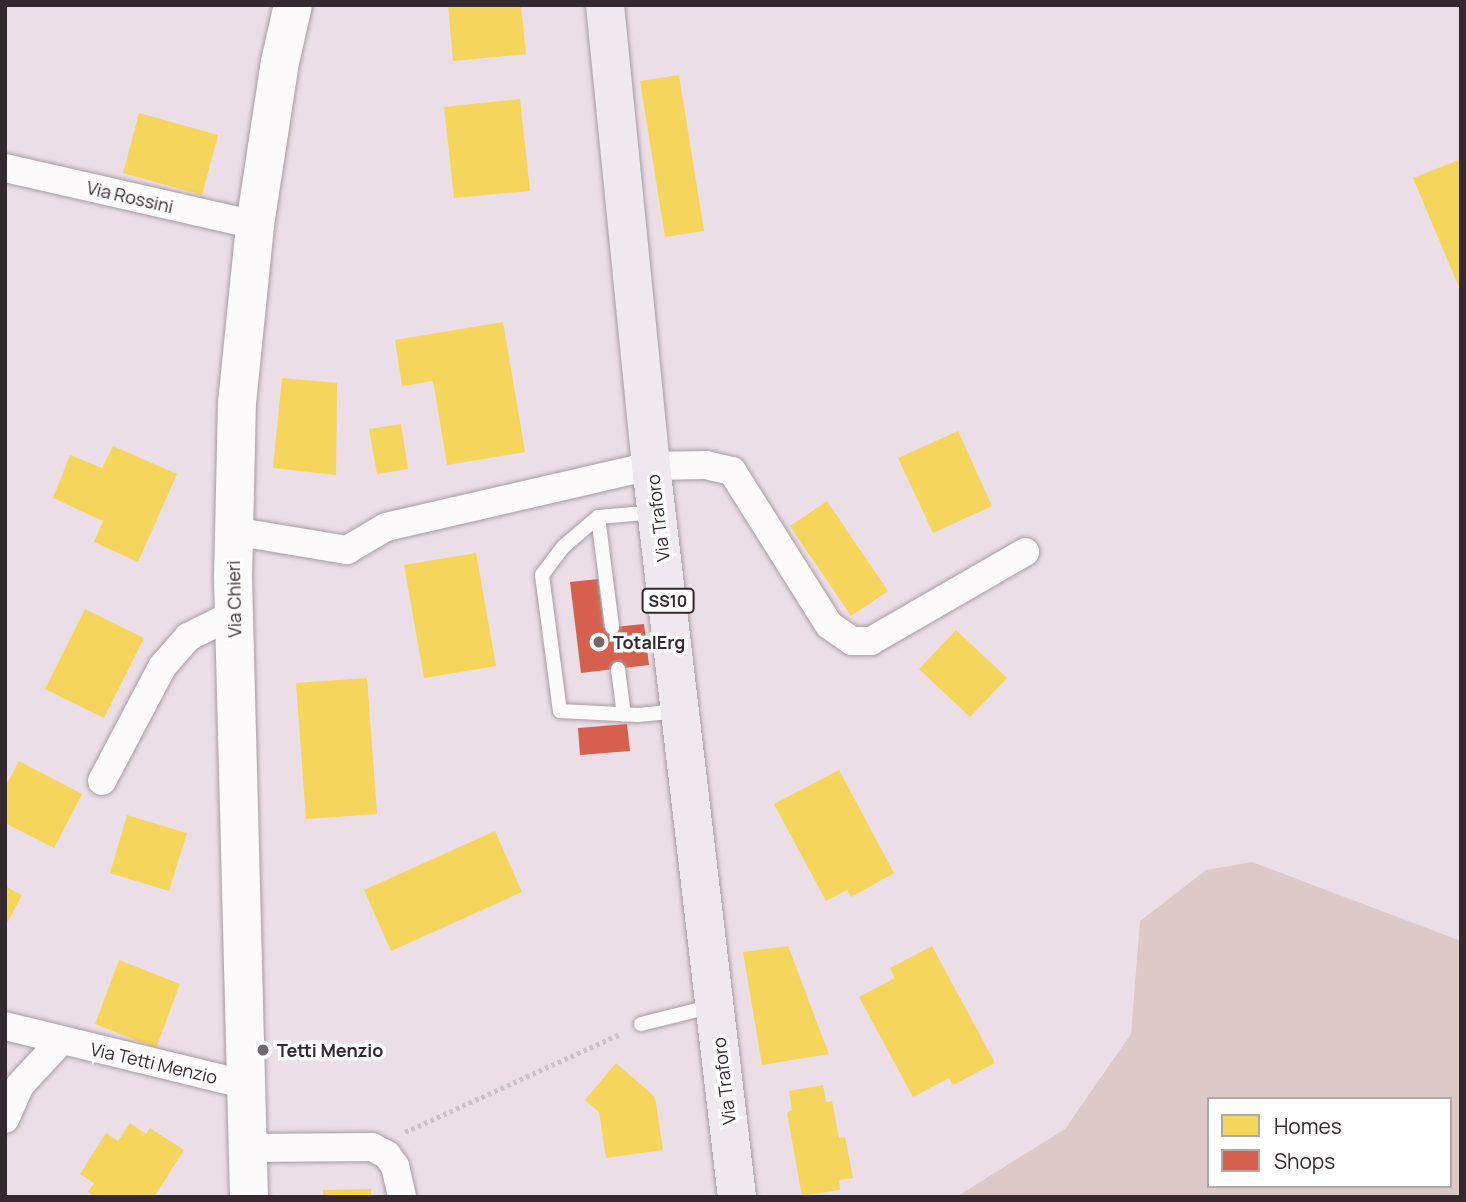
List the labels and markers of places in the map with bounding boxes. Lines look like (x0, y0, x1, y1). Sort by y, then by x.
place label: TotalErg (613, 631, 685, 653)
marker: TotalErg (591, 634, 607, 650)
place label: Tetti Menzio (277, 1039, 383, 1061)
marker: Tetti Menzio (255, 1042, 271, 1058)

